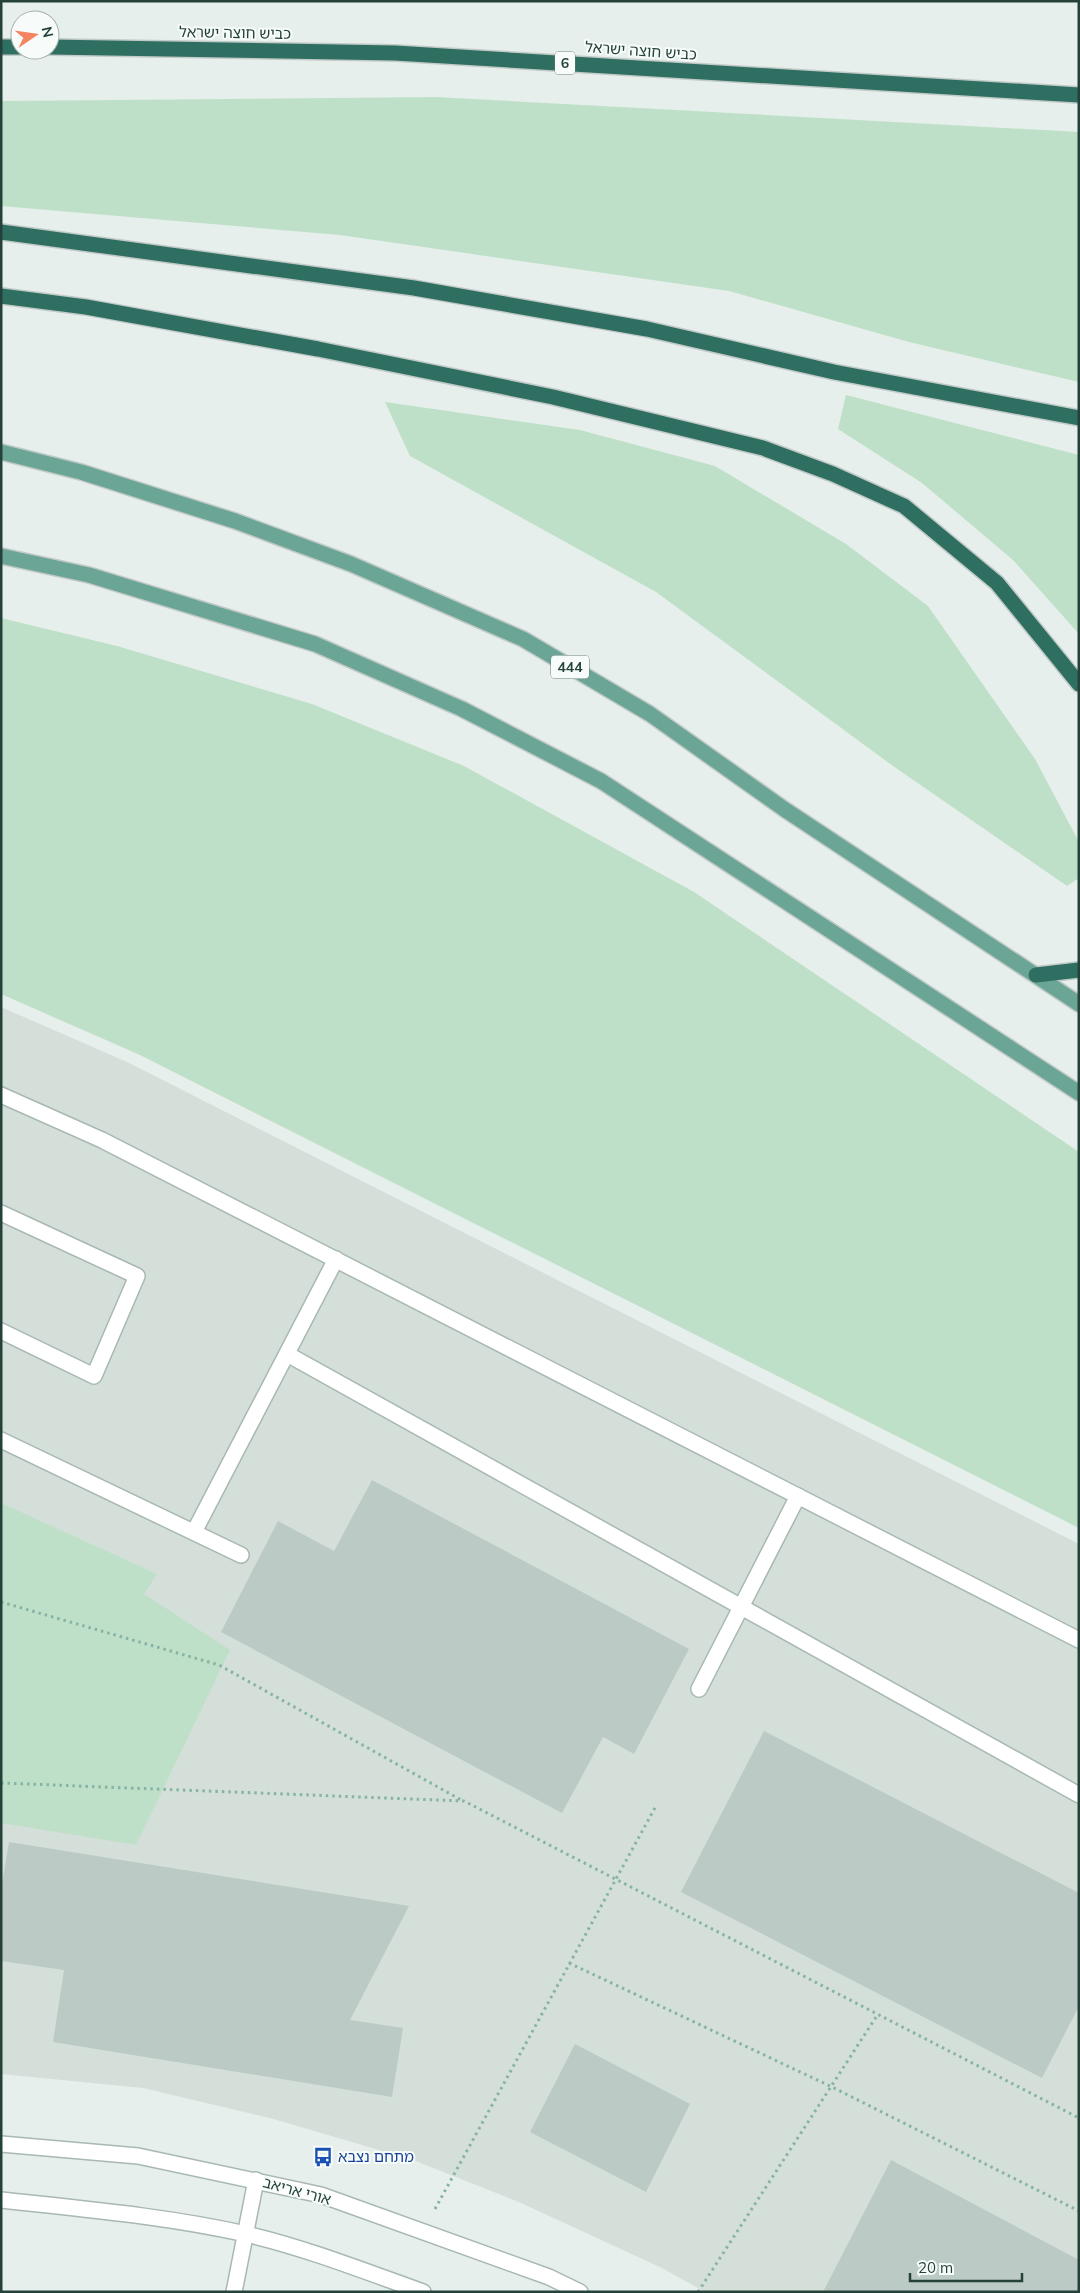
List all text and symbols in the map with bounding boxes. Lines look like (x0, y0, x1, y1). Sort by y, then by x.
north arrow (10, 10, 60, 60)
street label: כביש חוצה ישראל (179, 22, 291, 43)
text: N (38, 25, 58, 39)
street label: כביש חוצה ישראל (584, 37, 698, 64)
road number: 6 (555, 52, 575, 74)
road number: 444 (551, 656, 589, 679)
bus stop icon: מתחם נצבא (312, 2146, 334, 2168)
place label: מתחם נצבא (338, 2147, 414, 2166)
street label: אורי אריאב (261, 2172, 333, 2209)
scale bar (910, 2250, 1022, 2282)
text: 20 m (918, 2258, 953, 2277)

